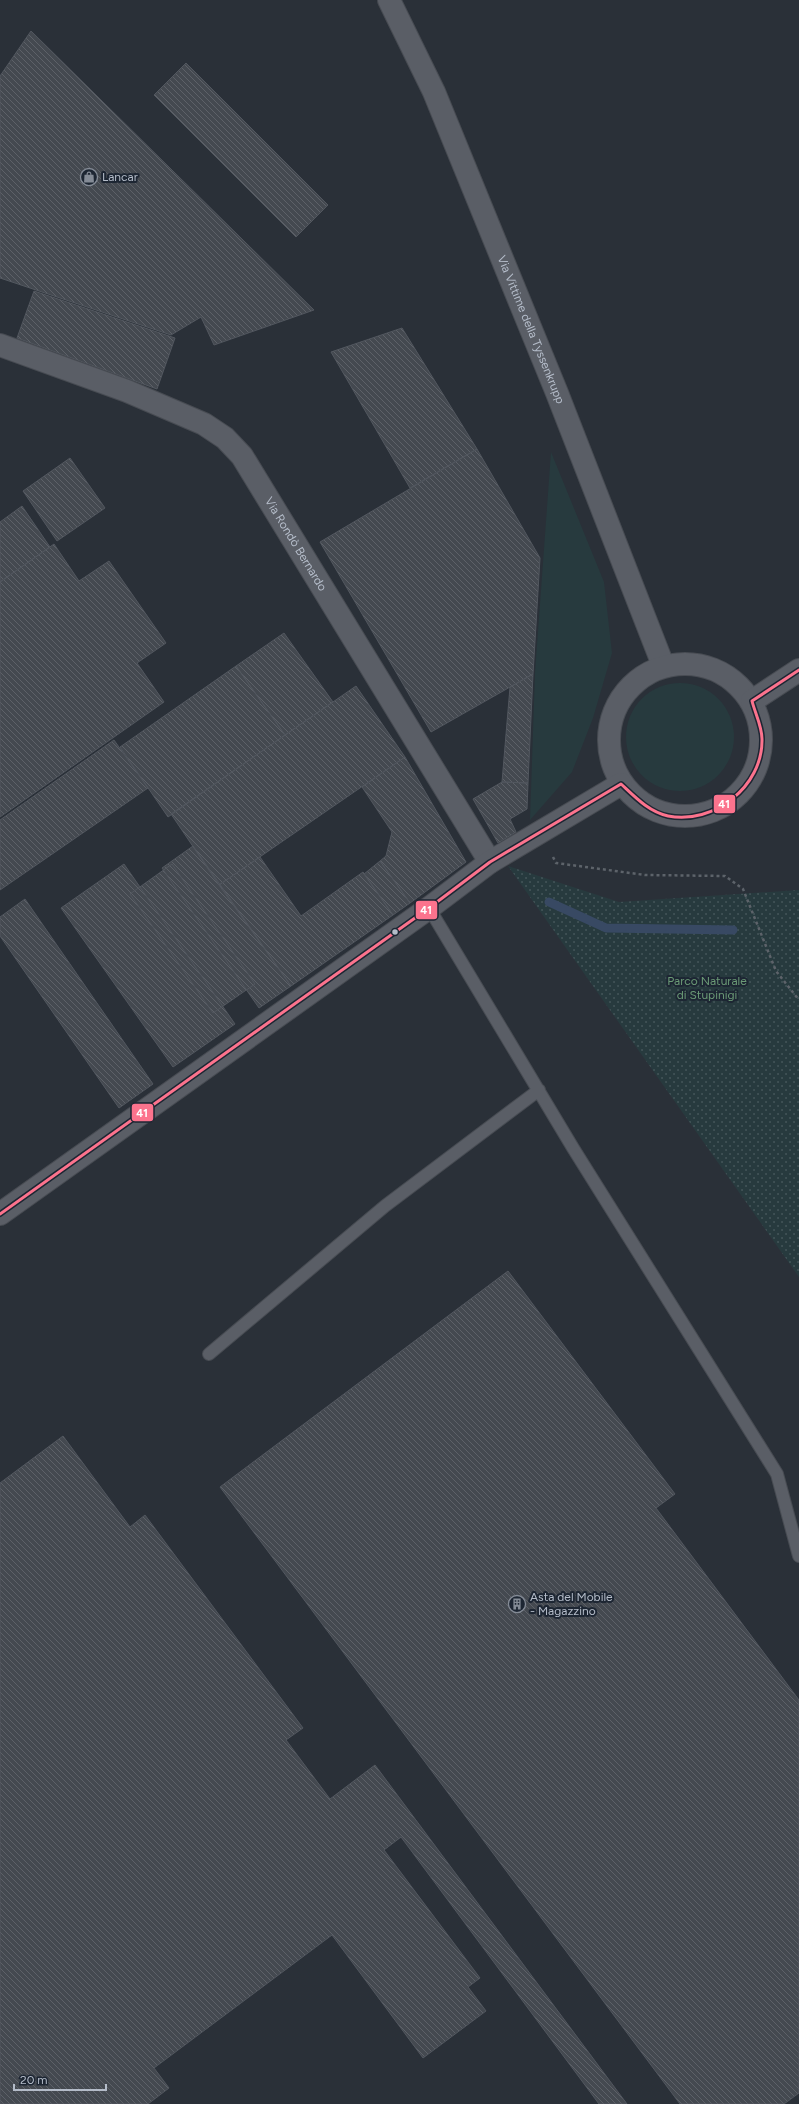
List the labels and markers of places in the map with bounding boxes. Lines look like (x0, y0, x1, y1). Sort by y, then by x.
shop icon: Lancar (79, 167, 99, 187)
place label: Lancar (102, 170, 138, 184)
unlabelled marker (390, 927, 400, 937)
place label: Asta del Mobile - Magazzino (530, 1590, 613, 1618)
building icon: Asta del Mobile - Magazzino (507, 1594, 527, 1614)

